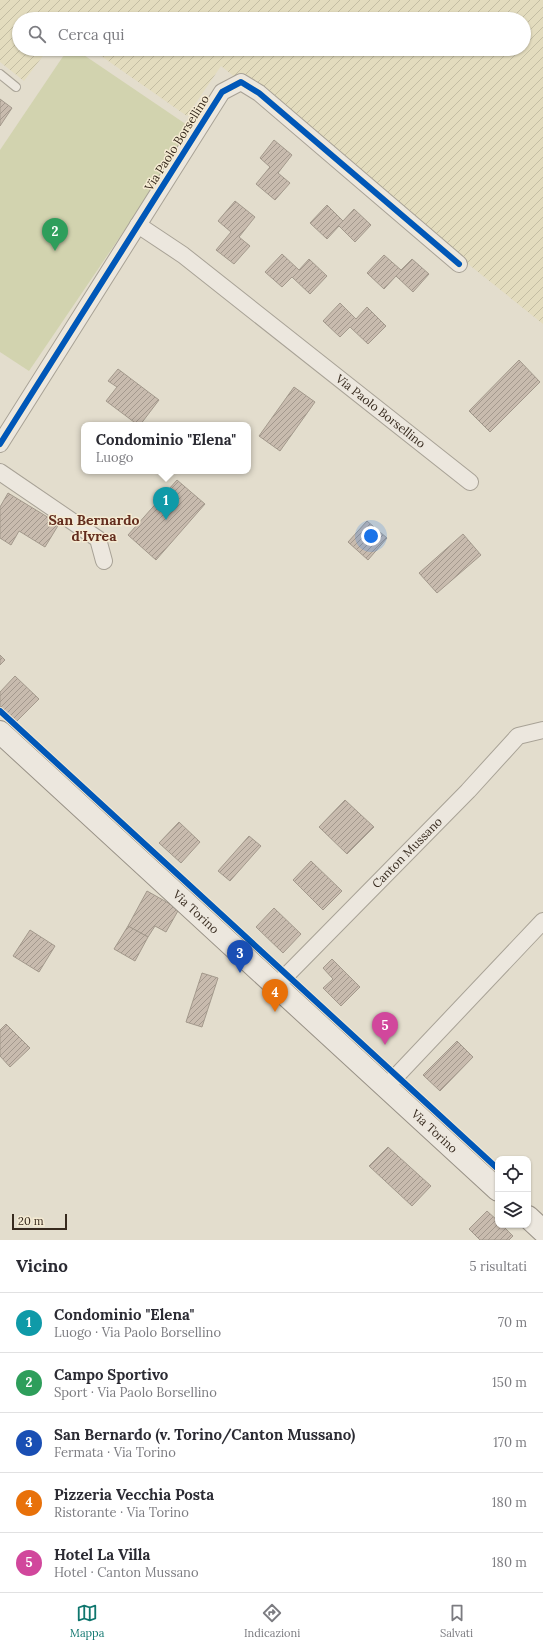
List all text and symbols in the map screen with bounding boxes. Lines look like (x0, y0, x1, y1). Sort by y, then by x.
search box (12, 12, 531, 56)
icon: search (26, 23, 48, 45)
text: Cerca qui (58, 25, 124, 44)
street label: Via Paolo Borsellino (140, 92, 212, 194)
pin: 2 (42, 218, 68, 251)
street label: Via Paolo Borsellino (332, 370, 429, 451)
popup (81, 422, 251, 474)
text: Condominio "Elena" (96, 430, 236, 449)
text: Luogo (96, 449, 133, 466)
pin: 1 (153, 487, 179, 520)
district label: San Bernardo d'Ivrea (49, 511, 140, 545)
your location (361, 526, 381, 546)
street label: Canton Mussano (369, 814, 445, 891)
street label: Via Torino (169, 886, 222, 937)
pin: 3 (227, 940, 253, 973)
pin: 4 (262, 979, 288, 1012)
pin: 5 (372, 1012, 398, 1045)
street label: Via Torino (408, 1105, 461, 1156)
map controls (495, 1156, 531, 1228)
button: locate (495, 1156, 531, 1192)
button: layers (495, 1192, 531, 1228)
scale bar (12, 1212, 67, 1231)
text: 20 m (18, 1214, 43, 1228)
text: Vicino (16, 1255, 68, 1277)
text: 5 risultati (470, 1258, 527, 1275)
text: Condominio "Elena" (54, 1305, 194, 1324)
text: 1 (26, 1314, 32, 1331)
text: 70 m (498, 1314, 527, 1331)
text: Luogo · Via Paolo Borsellino (54, 1324, 221, 1341)
text: Campo Sportivo (54, 1365, 168, 1384)
text: 2 (26, 1374, 32, 1391)
text: 150 m (492, 1374, 527, 1391)
text: Sport · Via Paolo Borsellino (54, 1384, 217, 1401)
text: San Bernardo (v. Torino/Canton Mussano) (54, 1425, 355, 1444)
text: 3 (25, 1434, 33, 1451)
text: 170 m (493, 1434, 527, 1451)
text: Fermata · Via Torino (54, 1444, 176, 1461)
text: Pizzeria Vecchia Posta (54, 1485, 214, 1504)
text: 4 (25, 1494, 33, 1511)
text: 180 m (492, 1494, 527, 1511)
text: Ristorante · Via Torino (54, 1504, 189, 1521)
text: Hotel La Villa (54, 1545, 150, 1564)
text: 5 (25, 1554, 33, 1571)
text: 180 m (492, 1554, 527, 1571)
text: Hotel · Canton Mussano (54, 1564, 199, 1581)
tab: Mappa (70, 1602, 104, 1640)
tab: Indicazioni (244, 1602, 300, 1640)
tab: Salvati (440, 1602, 473, 1640)

